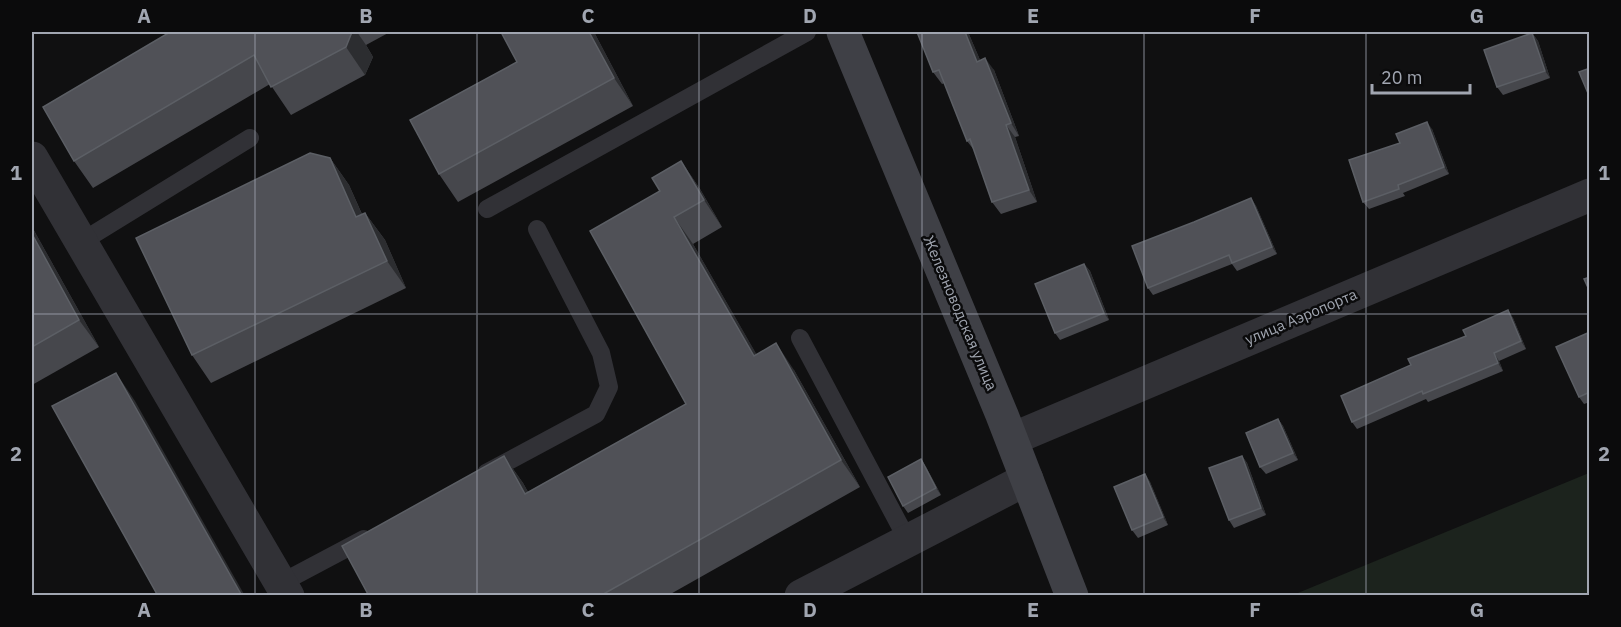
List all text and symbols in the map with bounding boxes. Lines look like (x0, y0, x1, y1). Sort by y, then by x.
text: A (137, 2, 151, 29)
text: B (359, 2, 373, 29)
text: C (581, 2, 595, 29)
text: D (803, 2, 817, 29)
text: E (1027, 2, 1039, 29)
text: F (1249, 2, 1261, 29)
text: G (1470, 2, 1484, 29)
scale bar (1372, 57, 1470, 95)
text: 20 m (1381, 66, 1423, 89)
text: 1 (10, 159, 22, 186)
text: 1 (1598, 159, 1610, 186)
street label: Железноводская улица (919, 232, 1002, 393)
street label: улица Аэропорта (1242, 284, 1360, 349)
text: 2 (10, 440, 22, 467)
text: 2 (1598, 440, 1610, 467)
text: A (137, 596, 151, 623)
text: B (359, 596, 373, 623)
text: C (581, 596, 595, 623)
text: D (803, 596, 817, 623)
text: E (1027, 596, 1039, 623)
text: F (1249, 596, 1261, 623)
text: G (1470, 596, 1484, 623)

